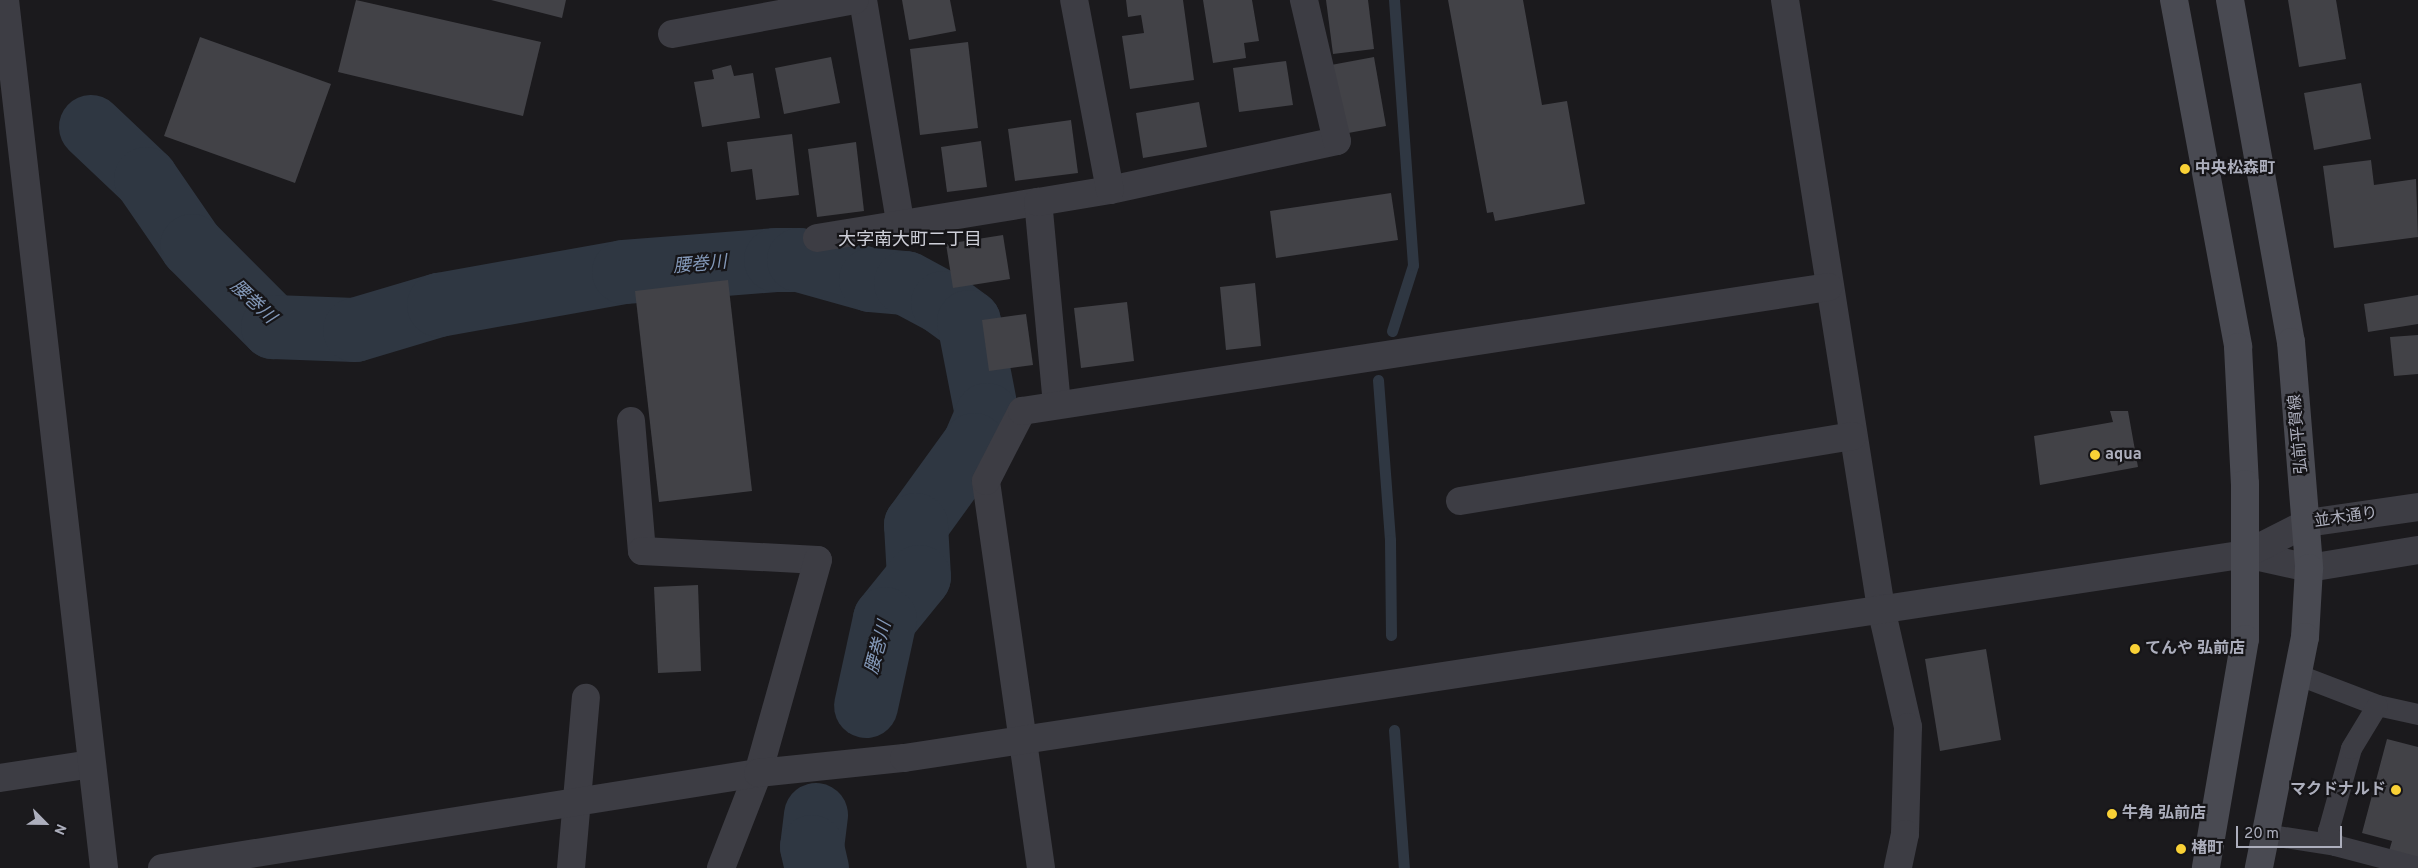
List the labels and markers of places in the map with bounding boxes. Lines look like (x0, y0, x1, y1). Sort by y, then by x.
place label: 中央松森町 (2195, 159, 2275, 179)
marker: 中央松森町 (2179, 163, 2191, 175)
place label: aqua (2105, 445, 2142, 465)
marker: aqua (2089, 449, 2101, 461)
place label: てんや 弘前店 (2145, 639, 2245, 659)
marker: てんや 弘前店 (2129, 643, 2141, 655)
place label: マクドナルド (2290, 780, 2386, 800)
marker: マクドナルド (2390, 784, 2402, 796)
place label: 牛角 弘前店 (2122, 804, 2206, 824)
marker: 牛角 弘前店 (2106, 808, 2118, 820)
place label: 楮町 (2191, 839, 2223, 859)
marker: 楮町 (2175, 843, 2187, 855)

